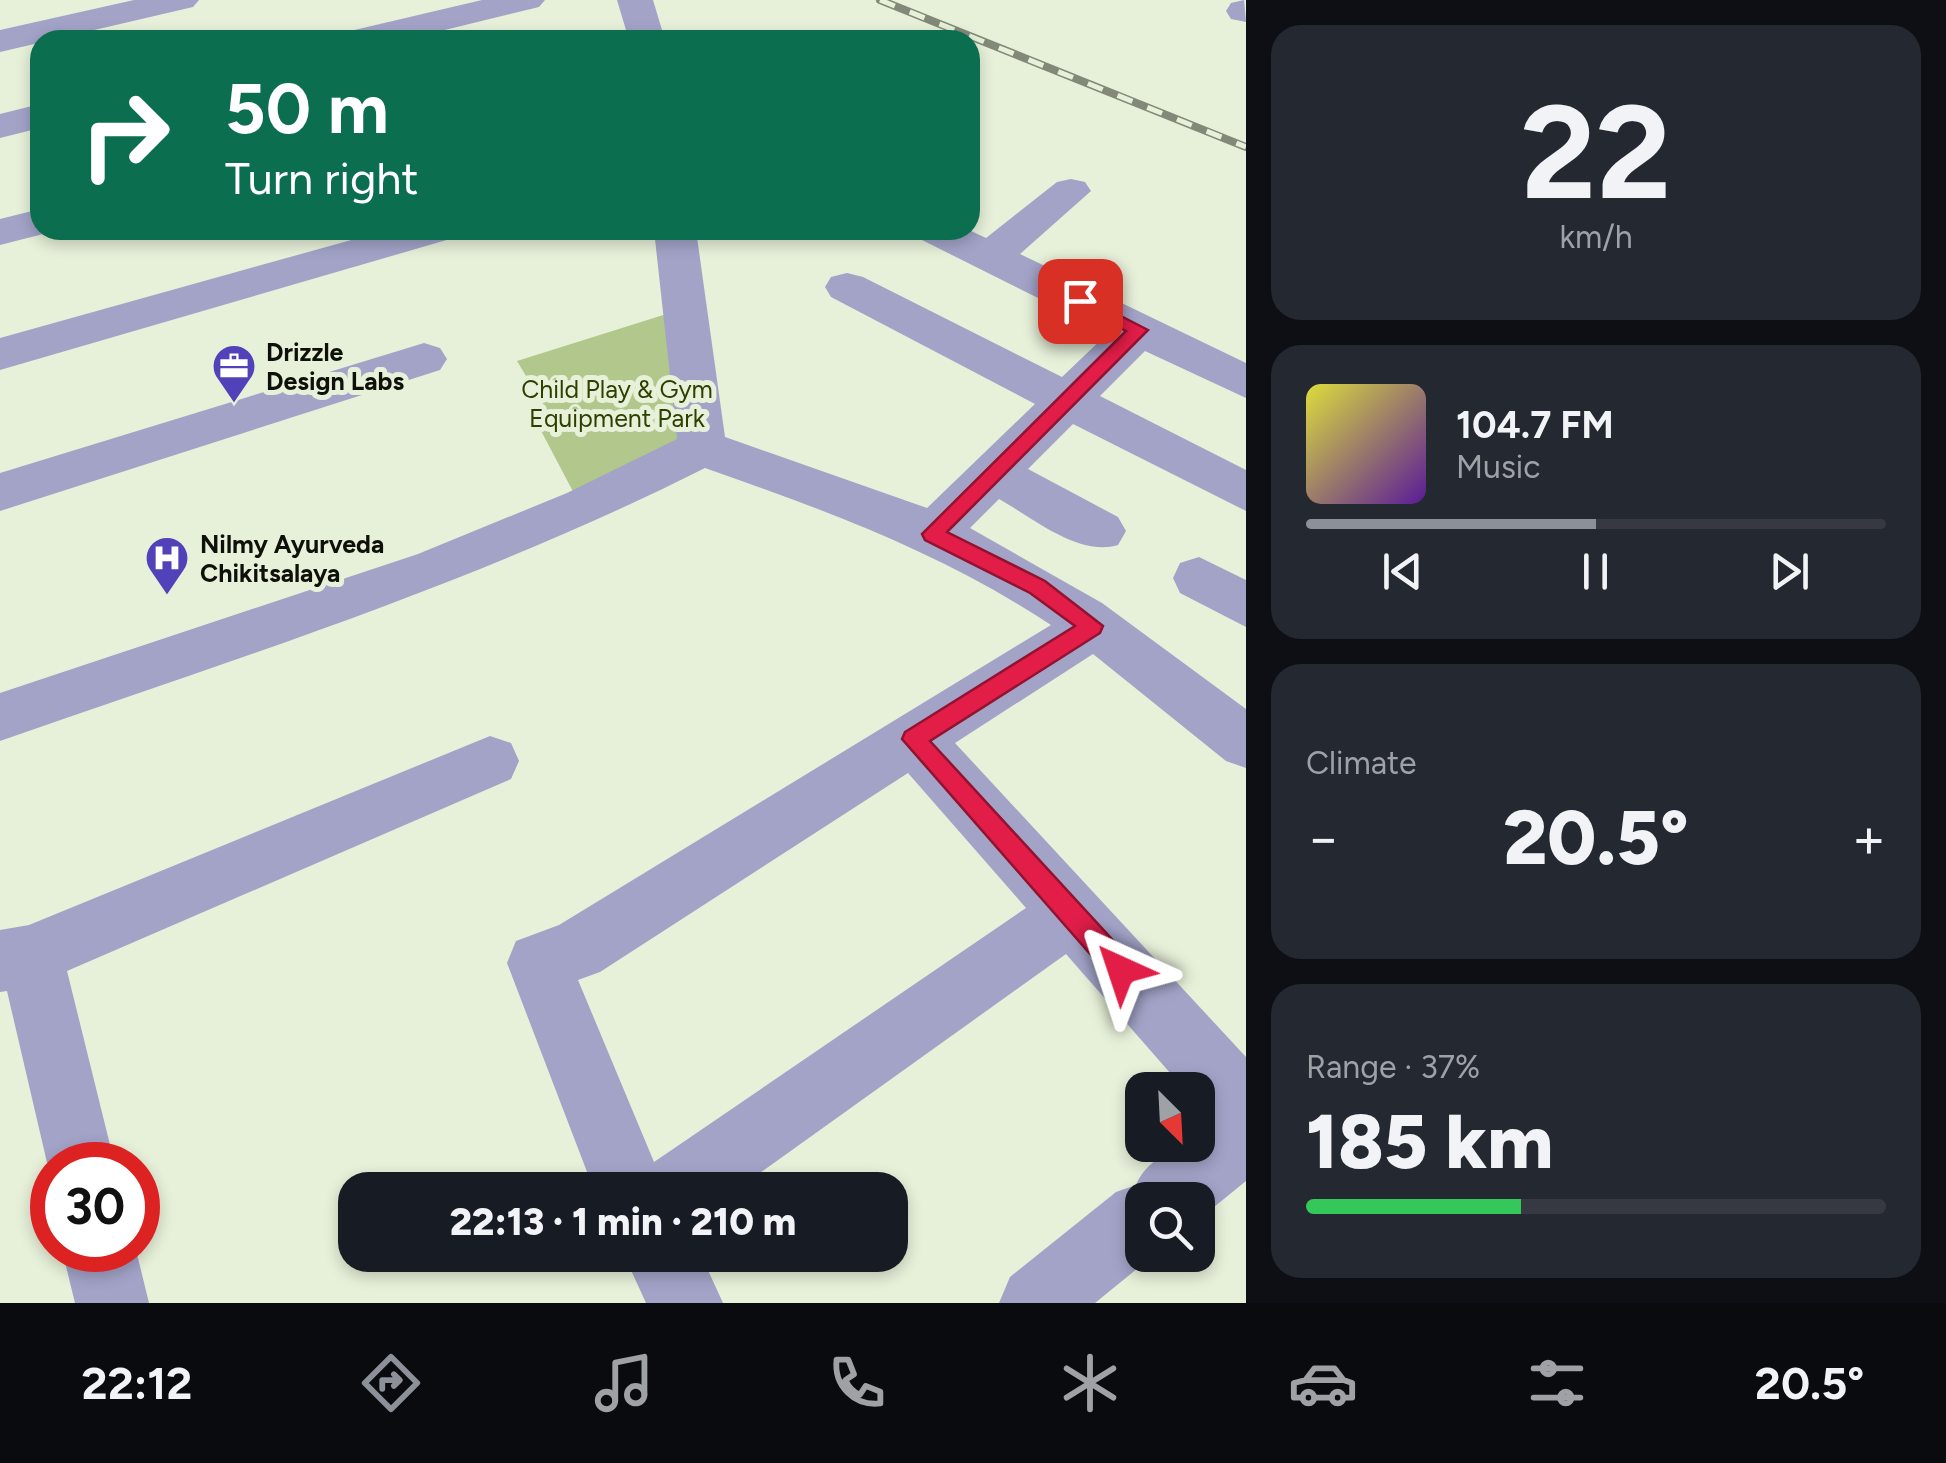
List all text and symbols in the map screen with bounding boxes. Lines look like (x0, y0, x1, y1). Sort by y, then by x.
text: 50 m (225, 66, 389, 151)
icon: right (60, 70, 190, 200)
text: 22 (1521, 75, 1671, 231)
text: Turn right (225, 151, 418, 205)
text: km/h (1559, 218, 1633, 256)
pin (1038, 259, 1123, 344)
icon: arrive (1053, 274, 1108, 329)
place label: Drizzle Design Labs (266, 337, 404, 396)
office icon: Drizzle Design Labs (211, 343, 257, 404)
park label: Child Play & Gym Equipment Park (521, 374, 713, 433)
text: 104.7 FM (1456, 402, 1614, 448)
text: Music (1456, 448, 1541, 486)
place label: Nilmy Ayurveda Chikitsalaya (200, 529, 384, 588)
hospital icon: Nilmy Ayurveda Chikitsalaya (144, 535, 190, 596)
icon: previous (1375, 544, 1430, 599)
icon: pause (1568, 544, 1623, 599)
icon: next (1762, 544, 1817, 599)
text: Climate (1306, 744, 1417, 782)
text: 20.5° (1503, 793, 1689, 883)
text: − (1306, 805, 1340, 871)
text: + (1852, 805, 1886, 871)
position arrow (1069, 918, 1173, 1022)
text: Range · 37% (1306, 1048, 1480, 1086)
north arrow (1125, 1072, 1215, 1162)
map controls (1125, 1072, 1215, 1272)
text: 185 km (1306, 1097, 1553, 1187)
speed limit sign: 30 (30, 1142, 160, 1272)
button: search (1125, 1182, 1215, 1272)
text: 22:13 · 1 min · 210 m (450, 1199, 796, 1245)
icon: directions (356, 1348, 426, 1418)
icon: music (589, 1348, 659, 1418)
icon: phone (822, 1348, 892, 1418)
icon: climate (1055, 1348, 1125, 1418)
icon: car (1288, 1348, 1358, 1418)
icon: filters (1522, 1348, 1592, 1418)
text: 22:12 (82, 1356, 192, 1410)
text: 20.5° (1755, 1356, 1864, 1410)

